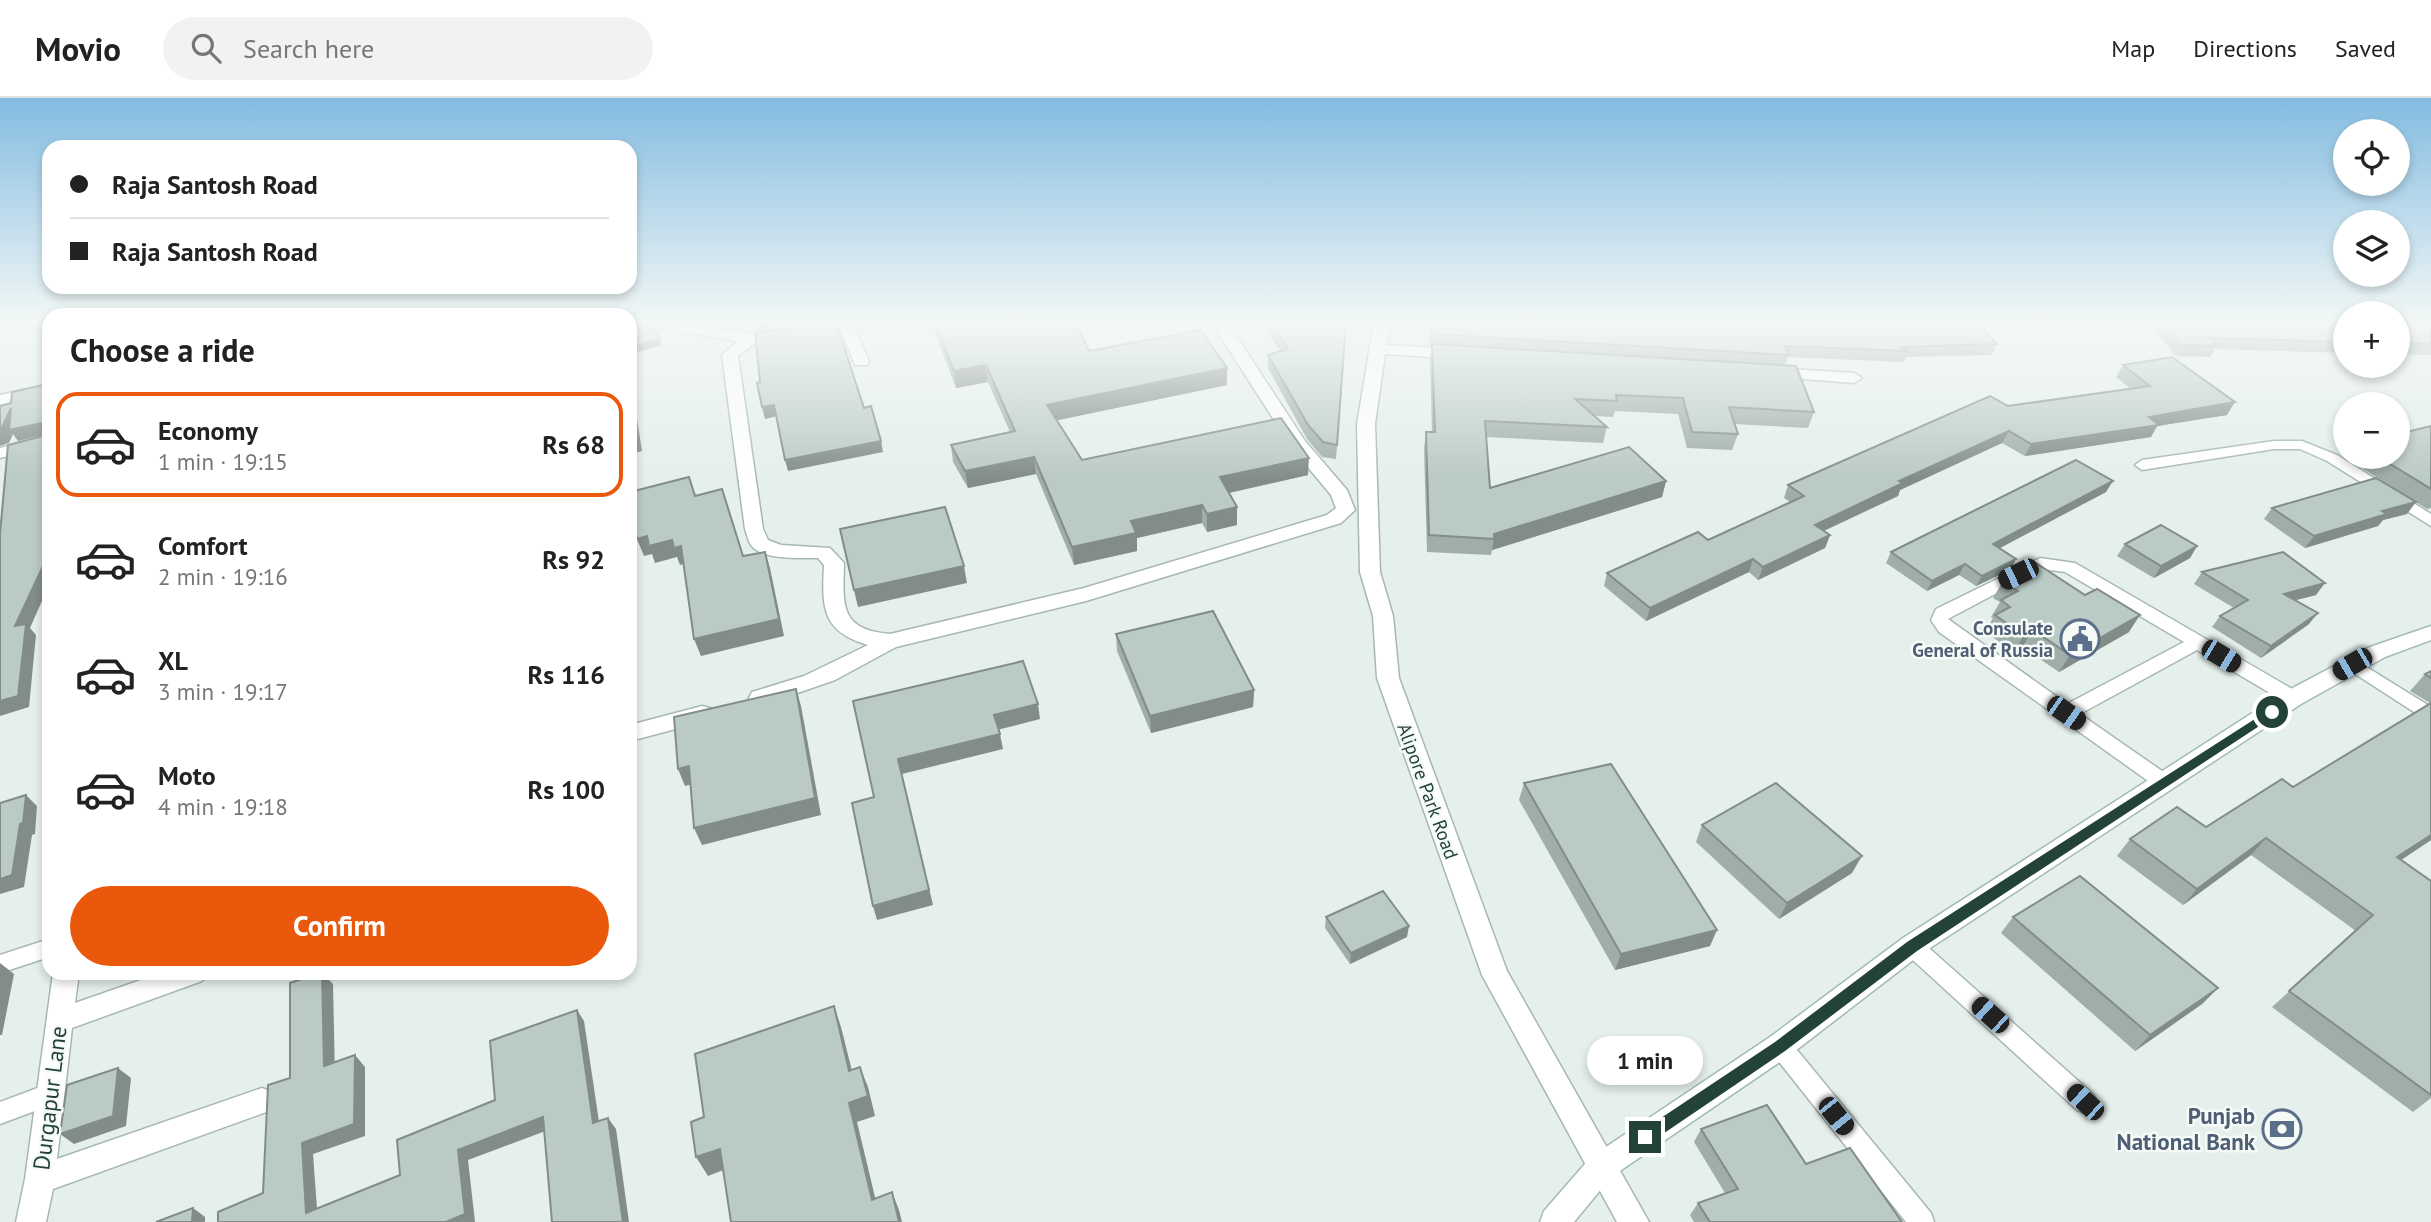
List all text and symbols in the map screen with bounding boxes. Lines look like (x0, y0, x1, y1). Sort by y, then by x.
search box (163, 17, 653, 80)
text: Movio (35, 27, 121, 70)
icon: search (187, 29, 225, 67)
text: Search here (243, 32, 374, 65)
text: Map (2111, 33, 2155, 64)
text: Directions (2193, 33, 2297, 64)
text: Saved (2335, 33, 2396, 64)
map controls (2333, 119, 2410, 469)
button: locate (2333, 119, 2410, 196)
text: Raja Santosh Road (112, 168, 318, 201)
button: layers (2333, 210, 2410, 287)
text: Raja Santosh Road (112, 235, 318, 268)
button: + (2333, 301, 2410, 378)
text: Choose a ride (70, 329, 255, 371)
button: − (2333, 392, 2410, 469)
icon: car (74, 413, 137, 476)
text: Economy (158, 414, 258, 447)
text: Rs 68 (542, 428, 605, 461)
text: 1 min · 19:15 (158, 447, 288, 476)
icon: car (74, 528, 137, 591)
text: Comfort (158, 529, 248, 562)
text: Rs 92 (542, 543, 605, 576)
car (1995, 555, 2042, 593)
text: 2 min · 19:16 (158, 562, 288, 591)
place label: Consulate General of Russia (1912, 616, 2053, 662)
public building icon: Consulate General of Russia (2059, 618, 2101, 660)
car (2198, 636, 2245, 676)
icon: car (74, 643, 137, 706)
text: XL (158, 644, 188, 677)
car (2329, 644, 2376, 684)
text: Rs 116 (528, 658, 605, 691)
text: 3 min · 19:17 (158, 677, 288, 706)
car (2043, 692, 2090, 734)
route start (2256, 696, 2288, 728)
street label: Alipore Park Road (1392, 720, 1464, 862)
icon: car (74, 758, 137, 821)
text: Moto (158, 759, 216, 792)
text: Rs 100 (528, 773, 605, 806)
text: 4 min · 19:18 (158, 792, 288, 821)
button: Confirm (70, 886, 609, 966)
car (1968, 993, 2013, 1037)
street label: Durgapur Lane (26, 1024, 73, 1172)
callout: 1 min (1587, 1035, 1703, 1084)
text: 1 min (1617, 1046, 1673, 1075)
car (2063, 1080, 2108, 1124)
car (1815, 1093, 1858, 1139)
place label: Punjab National Bank (2117, 1101, 2256, 1156)
bank icon: Punjab National Bank (2261, 1108, 2303, 1150)
route end (1629, 1121, 1661, 1153)

